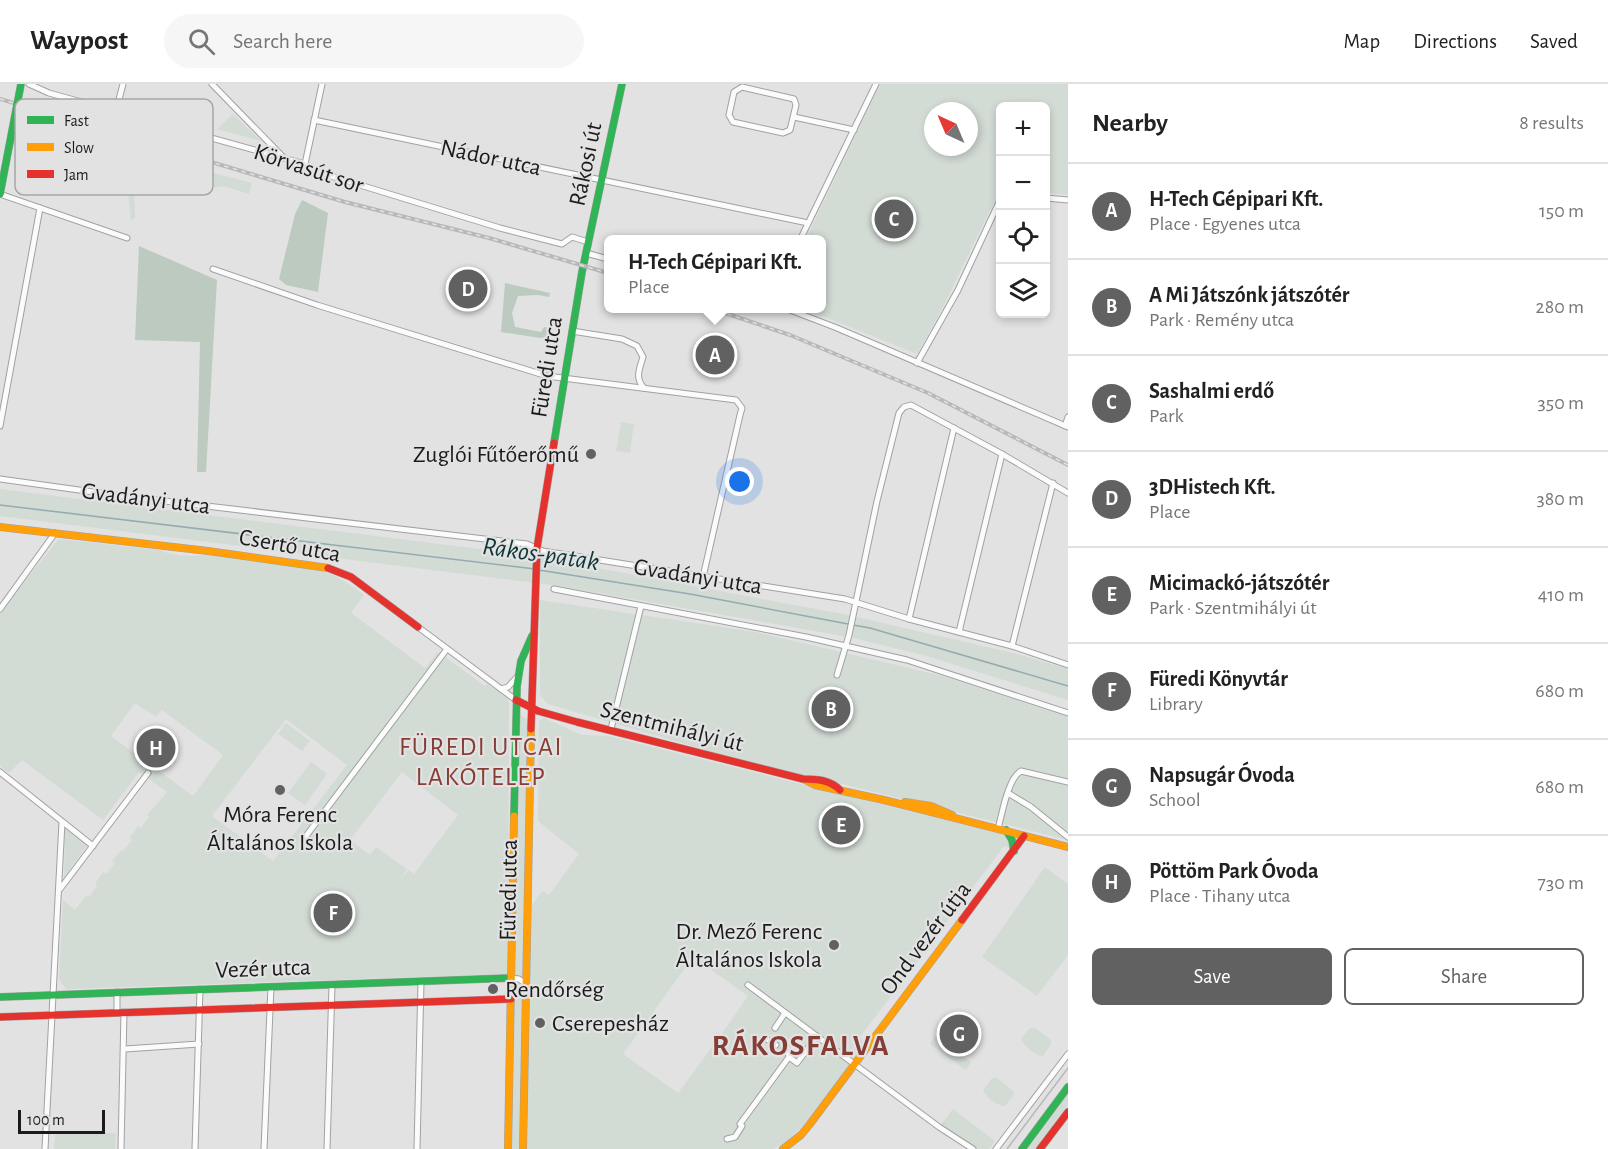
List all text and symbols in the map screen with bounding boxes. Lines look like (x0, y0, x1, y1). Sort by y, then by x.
search box (164, 14, 584, 68)
icon: search (185, 25, 218, 58)
text: Waypost (30, 27, 128, 55)
text: Search here (233, 30, 333, 52)
text: Map (1344, 31, 1380, 52)
text: Directions (1413, 31, 1497, 52)
text: Saved (1530, 31, 1578, 52)
legend (15, 99, 213, 195)
north arrow (924, 102, 978, 156)
map controls (996, 102, 1050, 318)
button: + (996, 102, 1050, 156)
text: Nearby (1092, 110, 1168, 136)
text: Fast (64, 113, 89, 129)
text: 8 results (1519, 113, 1584, 133)
street label: Rákosi út (565, 120, 607, 208)
street label: Nádor utca (438, 136, 543, 180)
text: Slow (64, 140, 94, 156)
street label: Körvasút sor (251, 140, 367, 198)
button: − (996, 156, 1050, 210)
text: Jam (64, 167, 89, 183)
text: H-Tech Gépipari Kft. (1149, 188, 1323, 210)
pin: C (874, 196, 914, 242)
text: A (1106, 201, 1118, 221)
text: 150 m (1539, 201, 1584, 221)
button: locate (996, 210, 1050, 264)
text: Place · Egyenes utca (1149, 214, 1301, 234)
popup (604, 235, 826, 313)
text: H-Tech Gépipari Kft. (628, 251, 802, 273)
button: layers (996, 264, 1050, 318)
pin: D (448, 266, 488, 312)
text: Place (628, 277, 669, 297)
text: A Mi Játszónk játszótér (1149, 284, 1349, 306)
text: B (1106, 297, 1117, 317)
text: 280 m (1536, 297, 1584, 317)
text: Park · Remény utca (1149, 310, 1294, 330)
street label: Füredi utca (527, 315, 567, 419)
pin: A (696, 332, 734, 378)
text: Sashalmi erdő (1149, 380, 1274, 402)
text: C (1106, 393, 1117, 413)
text: 350 m (1538, 393, 1584, 413)
text: Park (1149, 406, 1184, 426)
place label: Zuglói Fűtőerőmű (413, 443, 579, 467)
marker: Zuglói Fűtőerőmű (584, 447, 598, 461)
your location (725, 467, 754, 496)
text: 3DHistech Kft. (1149, 476, 1275, 498)
street label: Gvadányi utca (80, 479, 212, 519)
text: D (1105, 489, 1118, 509)
text: 380 m (1536, 489, 1584, 509)
text: Place (1149, 502, 1190, 522)
street label: Csertő utca (237, 525, 343, 567)
water label: Rákos-patak (481, 533, 601, 575)
street label: Gvadányi utca (632, 555, 764, 599)
text: Micimackó-játszótér (1149, 572, 1329, 594)
text: E (1106, 585, 1117, 605)
text: 410 m (1538, 585, 1584, 605)
text: Park · Szentmihályi út (1149, 598, 1317, 618)
text: Füredi Könyvtár (1149, 668, 1288, 690)
text: F (1107, 681, 1116, 701)
text: 680 m (1535, 681, 1584, 701)
pin: B (812, 686, 850, 732)
text: Library (1149, 694, 1203, 714)
street label: Szentmihályi út (598, 698, 746, 756)
pin: H (136, 726, 176, 770)
district label: FÜREDI UTCAI LAKÓTELEP (399, 733, 563, 790)
text: Napsugár Óvoda (1149, 764, 1295, 786)
text: G (1106, 777, 1117, 797)
text: 680 m (1535, 777, 1584, 797)
marker: Móra Ferenc Általános Iskola (273, 783, 287, 797)
text: School (1149, 790, 1201, 810)
pin: E (822, 802, 860, 848)
place label: Móra Ferenc Általános Iskola (207, 803, 353, 855)
street label: Füredi utca (496, 839, 522, 941)
text: Pöttöm Park Óvoda (1149, 860, 1319, 882)
text: H (1105, 873, 1118, 893)
text: 730 m (1538, 873, 1584, 893)
street label: Ond vezér útja (876, 878, 976, 1000)
text: Place · Tihany utca (1149, 886, 1291, 906)
pin: F (314, 890, 352, 936)
place label: Dr. Mező Ferenc Általános Iskola (675, 920, 822, 972)
marker: Dr. Mező Ferenc Általános Iskola (827, 938, 841, 952)
button: Save (1092, 948, 1332, 1005)
button: Share (1344, 948, 1584, 1005)
street label: Vezér utca (215, 955, 311, 983)
place label: Rendőrség (505, 978, 604, 1002)
marker: Rendőrség (486, 982, 500, 996)
place label: Cserepesház (552, 1012, 669, 1036)
pin: G (940, 1012, 978, 1056)
marker: Cserepesház (533, 1016, 547, 1030)
district label: RÁKOSFALVA (712, 1028, 890, 1061)
scale bar (18, 1107, 105, 1134)
text: 100 m (27, 1112, 65, 1128)

